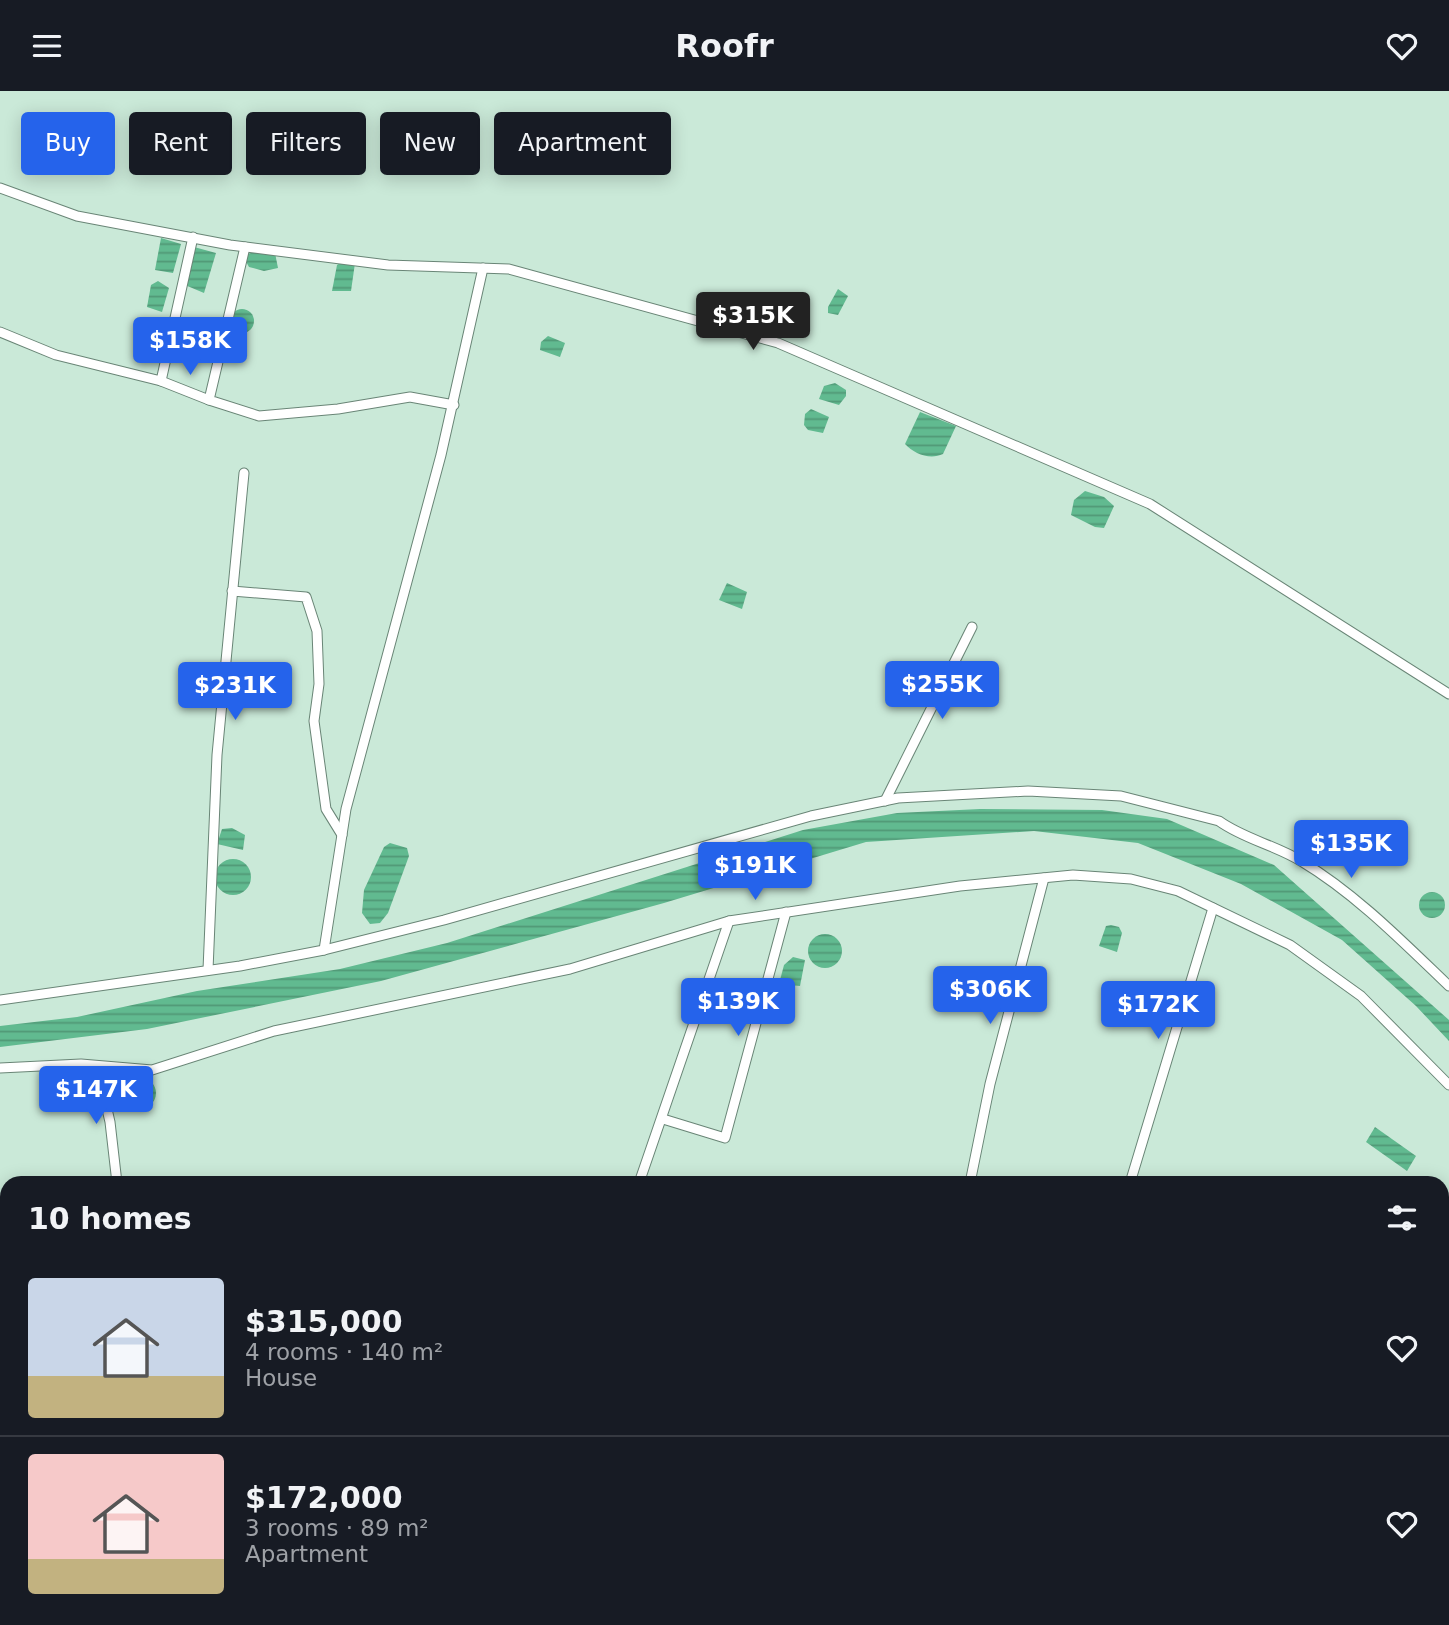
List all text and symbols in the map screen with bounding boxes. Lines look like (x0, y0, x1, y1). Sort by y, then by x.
icon: menu (28, 27, 66, 65)
text: Roofr (675, 27, 774, 65)
icon: heart (1383, 27, 1421, 65)
chip: Buy (21, 112, 115, 175)
chip: Rent (129, 112, 232, 175)
chip: Filters (246, 112, 366, 175)
chip: New (380, 112, 480, 175)
chip: Apartment (494, 112, 671, 175)
pin: $315K (704, 293, 802, 352)
text: $315K (712, 302, 794, 328)
pin: $158K (141, 317, 239, 377)
text: $158K (149, 327, 231, 353)
pin: $255K (893, 661, 991, 721)
pin: $231K (186, 663, 284, 722)
text: $255K (901, 671, 983, 697)
text: $231K (194, 672, 276, 698)
pin: $135K (1302, 821, 1400, 880)
text: $135K (1310, 830, 1392, 856)
pin: $191K (706, 843, 804, 902)
text: $191K (714, 852, 796, 878)
pin: $306K (941, 967, 1039, 1026)
text: $306K (949, 976, 1031, 1002)
pin: $139K (689, 979, 787, 1038)
pin: $172K (1109, 981, 1207, 1041)
text: $139K (697, 988, 779, 1014)
text: $172K (1117, 991, 1199, 1017)
pin: $147K (47, 1067, 145, 1126)
text: $147K (55, 1076, 137, 1102)
icon: filters (1383, 1199, 1421, 1237)
text: 10 homes (28, 1201, 192, 1236)
text: $315,000 (245, 1304, 403, 1339)
icon: home (84, 1306, 168, 1390)
icon: heart (1383, 1329, 1421, 1367)
text: 4 rooms · 140 m² (245, 1339, 443, 1365)
text: House (245, 1365, 317, 1391)
text: $172,000 (245, 1480, 403, 1515)
icon: home (84, 1482, 168, 1566)
icon: heart (1383, 1505, 1421, 1543)
text: 3 rooms · 89 m² (245, 1515, 429, 1541)
text: Apartment (245, 1541, 368, 1567)

